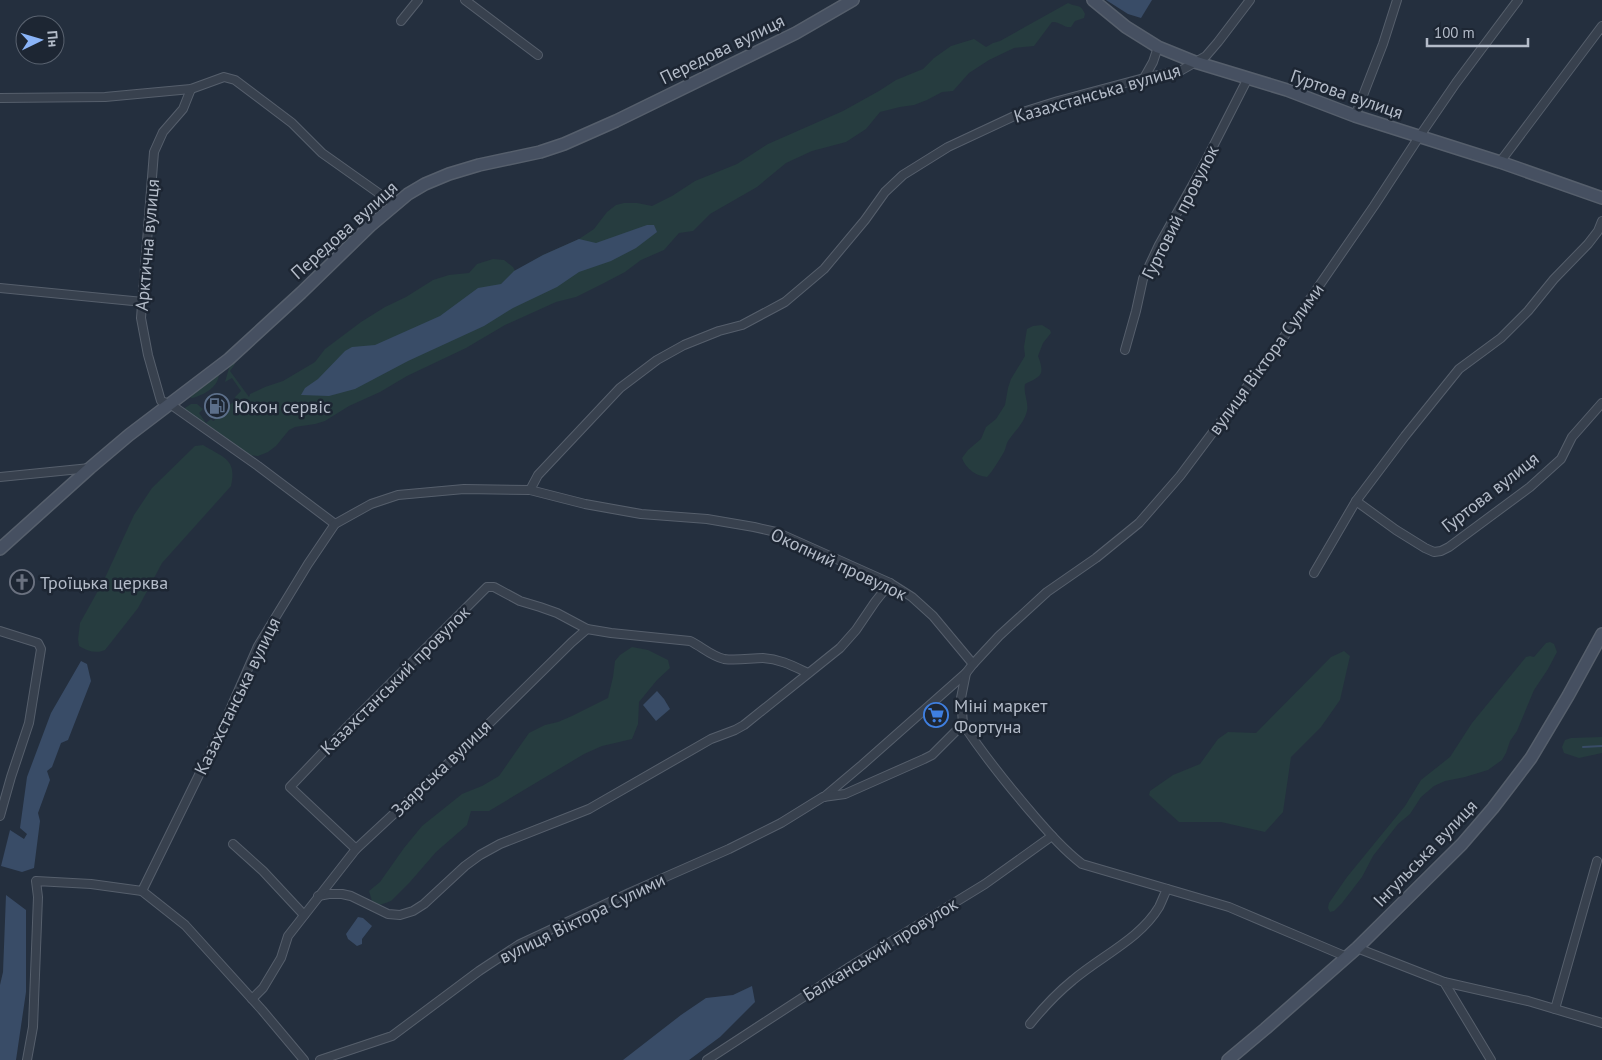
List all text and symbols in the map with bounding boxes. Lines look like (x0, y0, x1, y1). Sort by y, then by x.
street label: Передова вулиця (656, 9, 788, 89)
north arrow (15, 15, 65, 65)
scale bar (1427, 15, 1528, 47)
text: 100 m (1434, 23, 1475, 42)
text: Пн (43, 30, 63, 48)
street label: Казахстанська вулиця (1011, 58, 1183, 128)
street label: Гуртова вулиця (1288, 64, 1406, 124)
street label: Гуртовий провулок (1136, 141, 1224, 283)
street label: Передова вулиця (286, 176, 402, 284)
street label: Арктична вулиця (130, 178, 164, 312)
street label: вулиця Віктора Сулими (1203, 279, 1329, 439)
fuel station icon: Юкон сервіс (204, 393, 230, 419)
place label: Юкон сервіс (234, 395, 331, 418)
street label: Гуртова вулиця (1437, 447, 1543, 537)
street label: Окопний провулок (767, 522, 911, 606)
church icon: Троїцька церква (9, 569, 35, 595)
place label: Троїцька церква (40, 571, 168, 594)
street label: Казахстанський провулок (315, 600, 475, 760)
street label: Казахстанська вулиця (189, 613, 285, 779)
place label: Міні маркет Фортуна (954, 694, 1048, 738)
supermarket icon: Міні маркет Фортуна (923, 702, 949, 728)
street label: Заярська вулиця (386, 715, 496, 821)
street label: Інгульська вулиця (1368, 795, 1482, 911)
street label: вулиця Віктора Сулими (495, 868, 669, 968)
street label: Балканський провулок (798, 892, 962, 1006)

